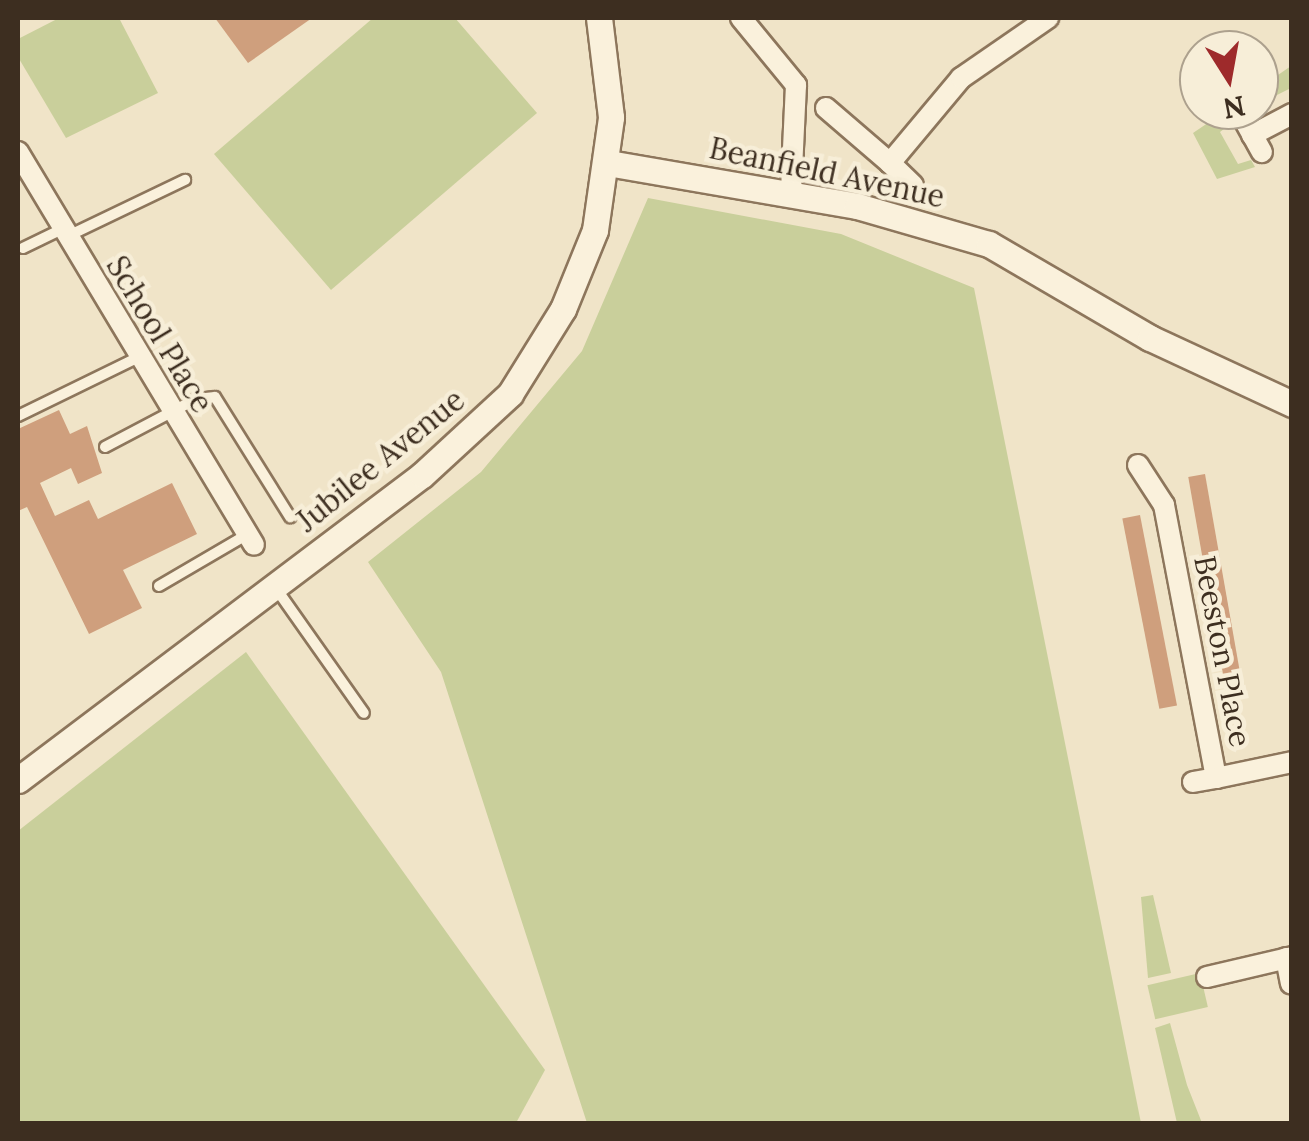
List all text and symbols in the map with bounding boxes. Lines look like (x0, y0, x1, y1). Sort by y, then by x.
north arrow (1179, 30, 1279, 130)
text: N (1220, 88, 1248, 127)
street label: Beanfield Avenue (706, 130, 948, 214)
street label: School Place (99, 249, 221, 419)
street label: Jubilee Avenue (289, 381, 471, 539)
street label: Beeston Place (1187, 552, 1259, 750)

